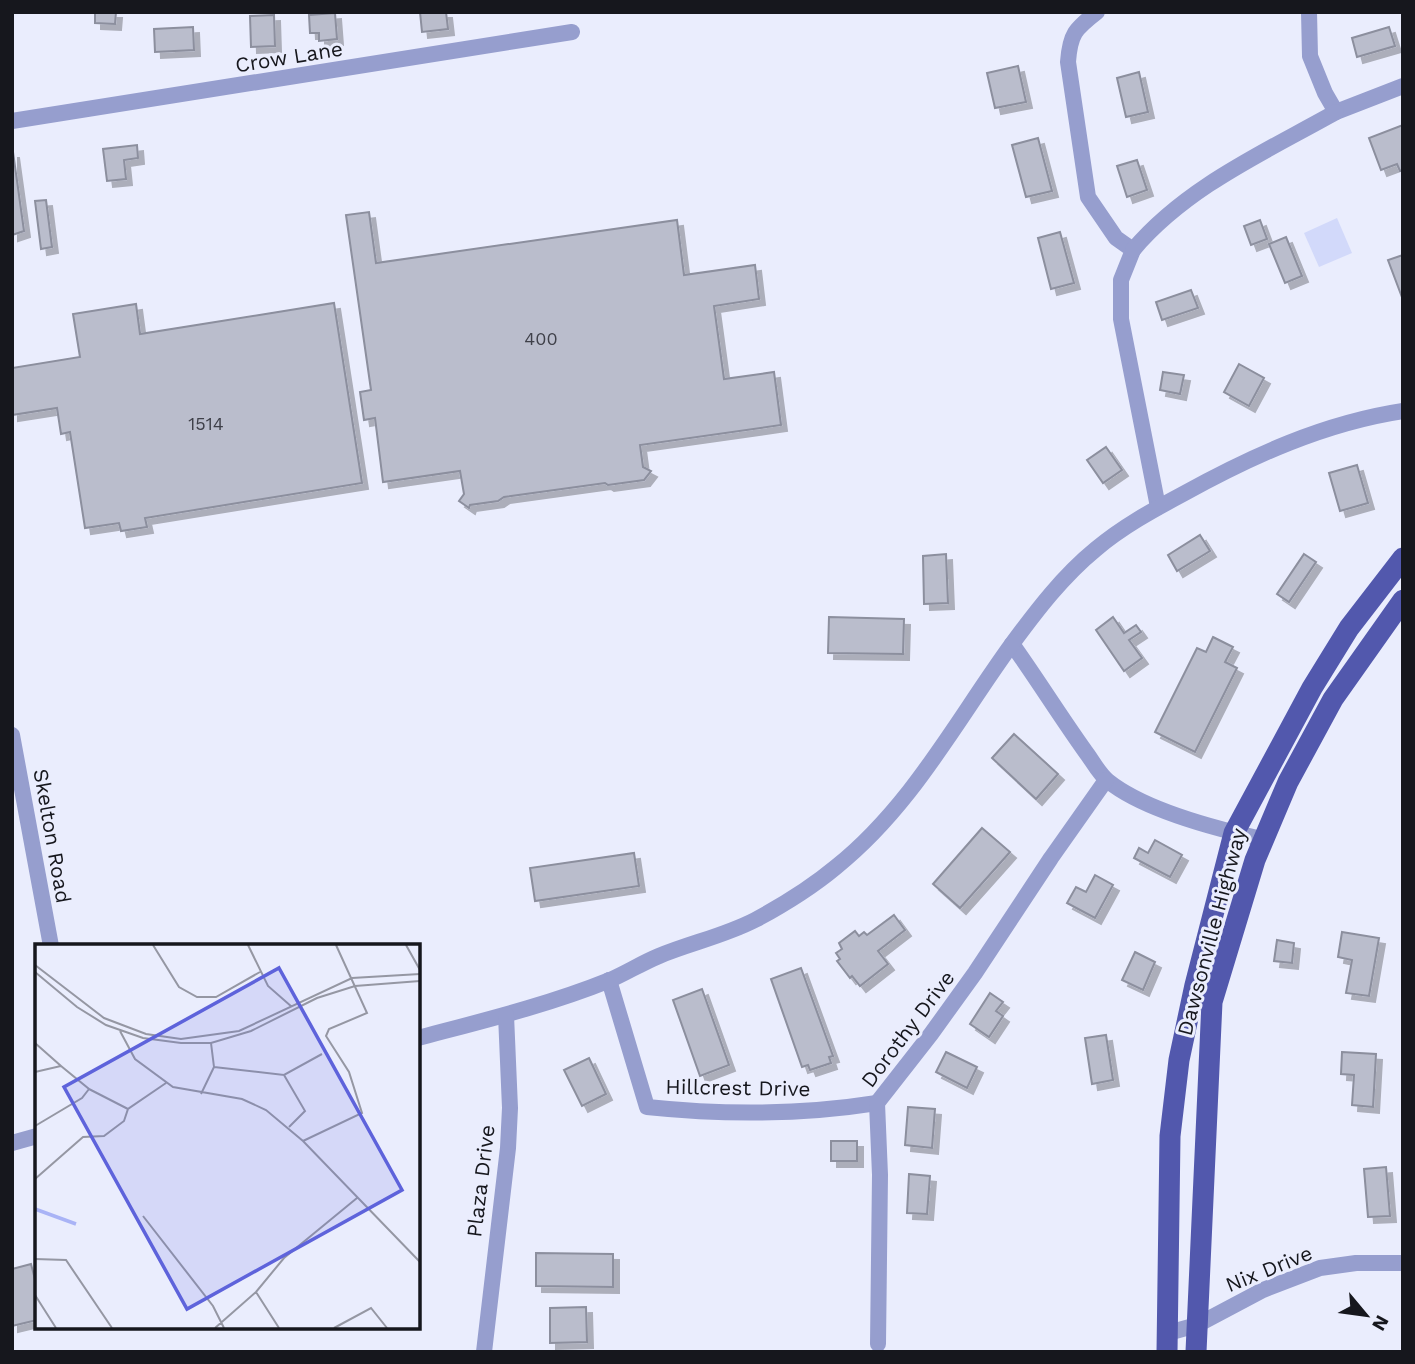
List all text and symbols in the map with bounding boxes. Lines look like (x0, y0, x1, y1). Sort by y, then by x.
street label: Crow Lane (233, 36, 345, 77)
house number: 400 (524, 328, 558, 349)
house number: 1514 (188, 413, 224, 434)
street label: Skelton Road (28, 767, 77, 905)
street label: Dawsonville Highway (1172, 825, 1251, 1038)
inset map (35, 944, 420, 1329)
street label: Dorothy Drive (856, 965, 960, 1092)
street label: Hillcrest Drive (665, 1074, 811, 1101)
street label: Plaza Drive (461, 1123, 500, 1239)
street label: Nix Drive (1222, 1240, 1316, 1297)
north arrow (1331, 1280, 1401, 1350)
text: N (1367, 1311, 1394, 1335)

